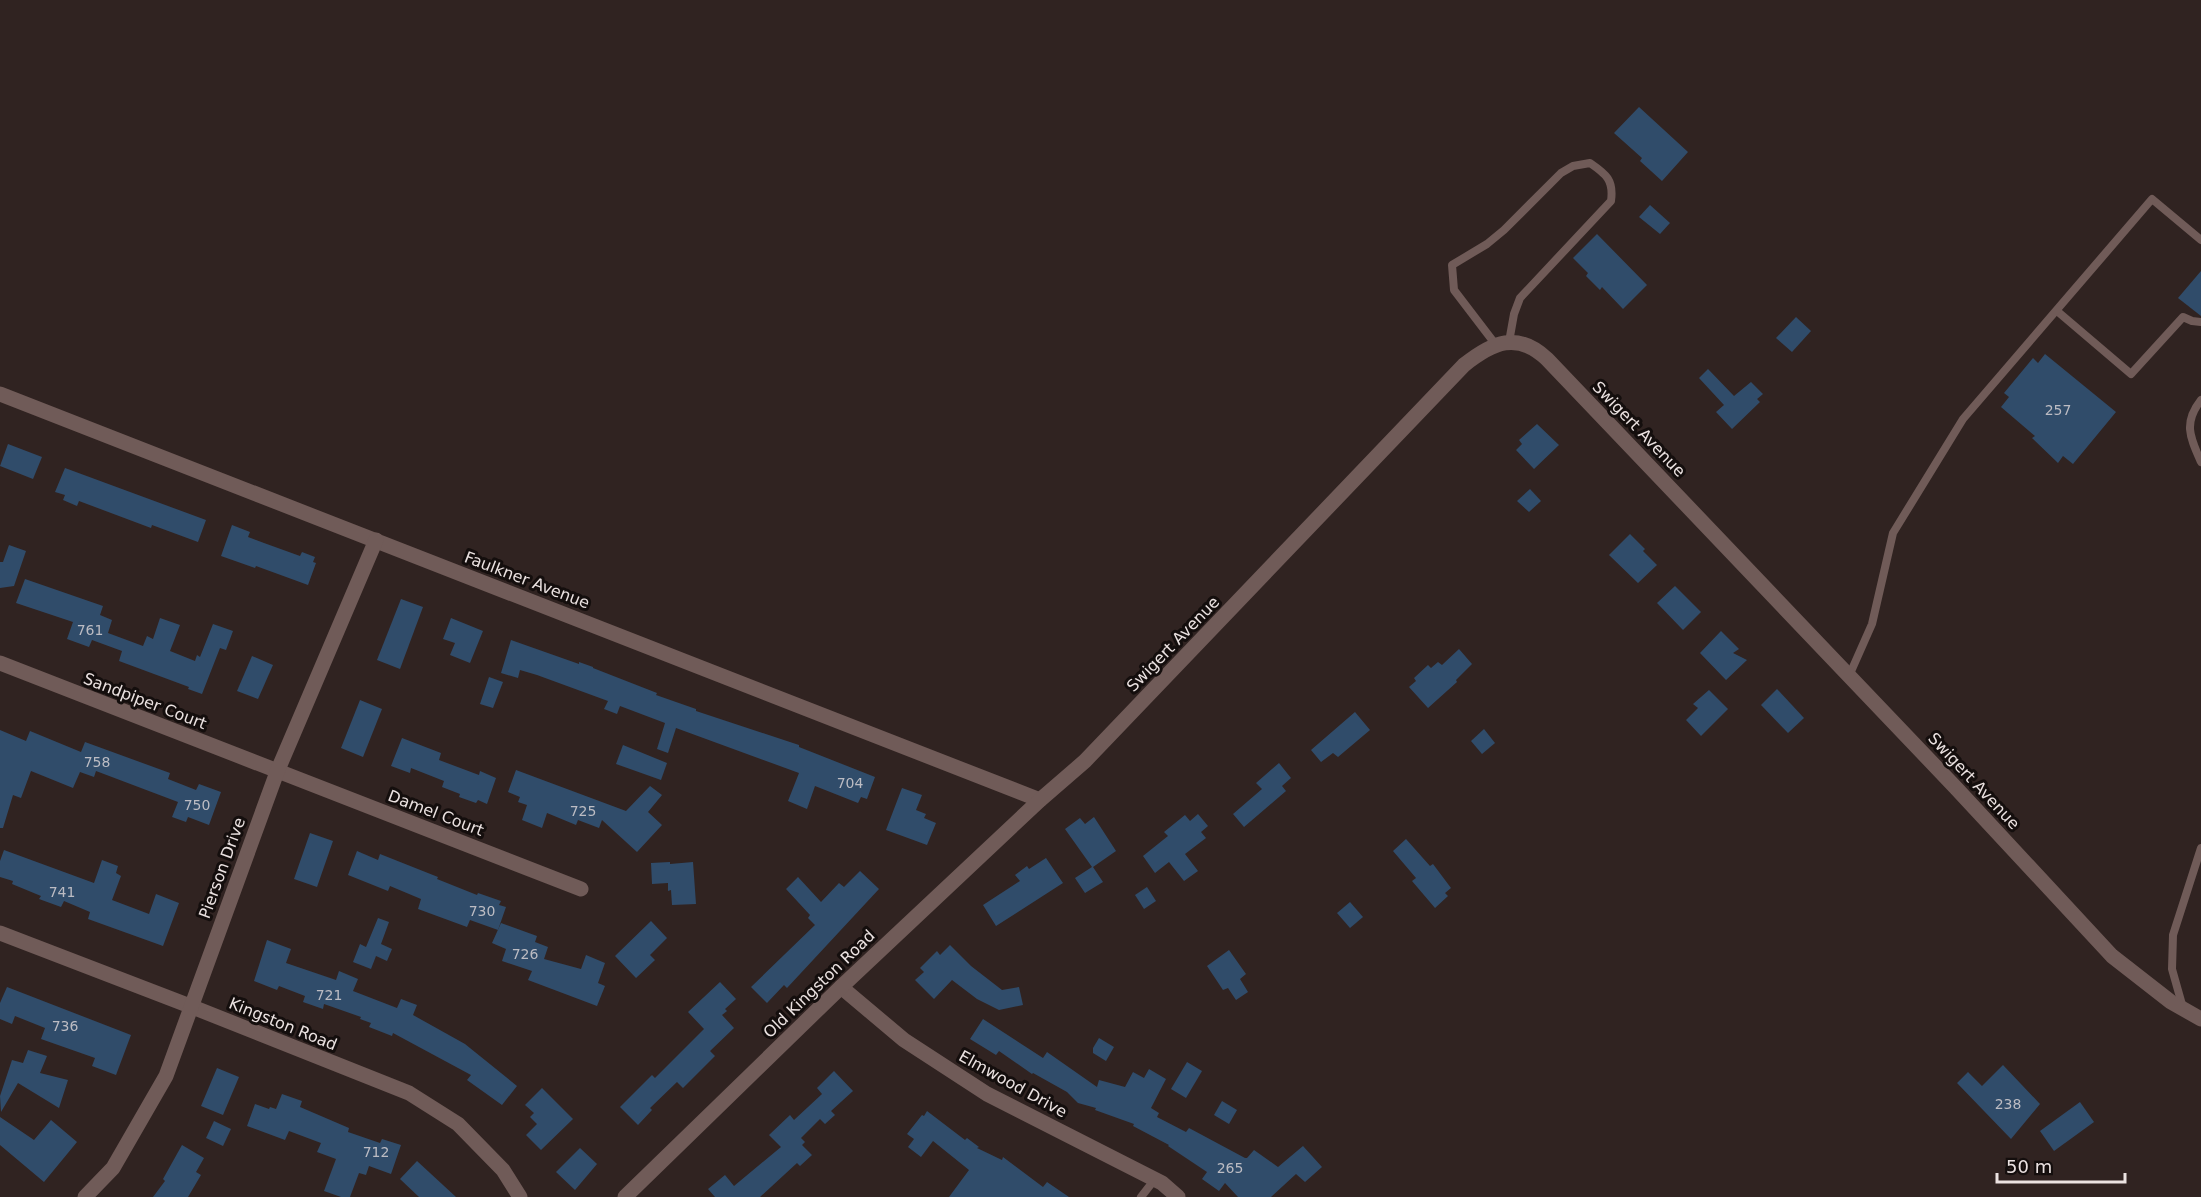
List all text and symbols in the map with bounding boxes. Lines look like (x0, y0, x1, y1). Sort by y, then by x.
street label: Swigert Avenue (1589, 377, 1689, 481)
house number: 257 (2045, 402, 2071, 418)
street label: Faulkner Avenue (462, 547, 592, 613)
street label: Swigert Avenue (1123, 592, 1223, 696)
house number: 761 (77, 622, 103, 638)
street label: Sandpiper Court (81, 669, 209, 733)
street label: Swigert Avenue (1924, 729, 2024, 833)
house number: 758 (84, 754, 110, 770)
house number: 704 (837, 775, 863, 791)
street label: Damel Court (385, 786, 487, 840)
house number: 750 (184, 797, 210, 813)
house number: 725 (570, 803, 596, 819)
street label: Pierson Drive (195, 815, 249, 921)
house number: 741 (49, 884, 75, 900)
house number: 730 (469, 903, 495, 919)
street label: Old Kingston Road (759, 926, 879, 1042)
house number: 726 (512, 946, 538, 962)
house number: 721 (316, 987, 342, 1003)
street label: Kingston Road (226, 994, 340, 1054)
house number: 736 (52, 1018, 78, 1034)
street label: Elmwood Drive (956, 1046, 1070, 1122)
house number: 238 (1995, 1096, 2021, 1112)
house number: 712 (363, 1144, 389, 1160)
scale bar (1997, 1146, 2124, 1184)
text: 50 m (2006, 1156, 2052, 1177)
house number: 265 (1217, 1160, 1243, 1176)

